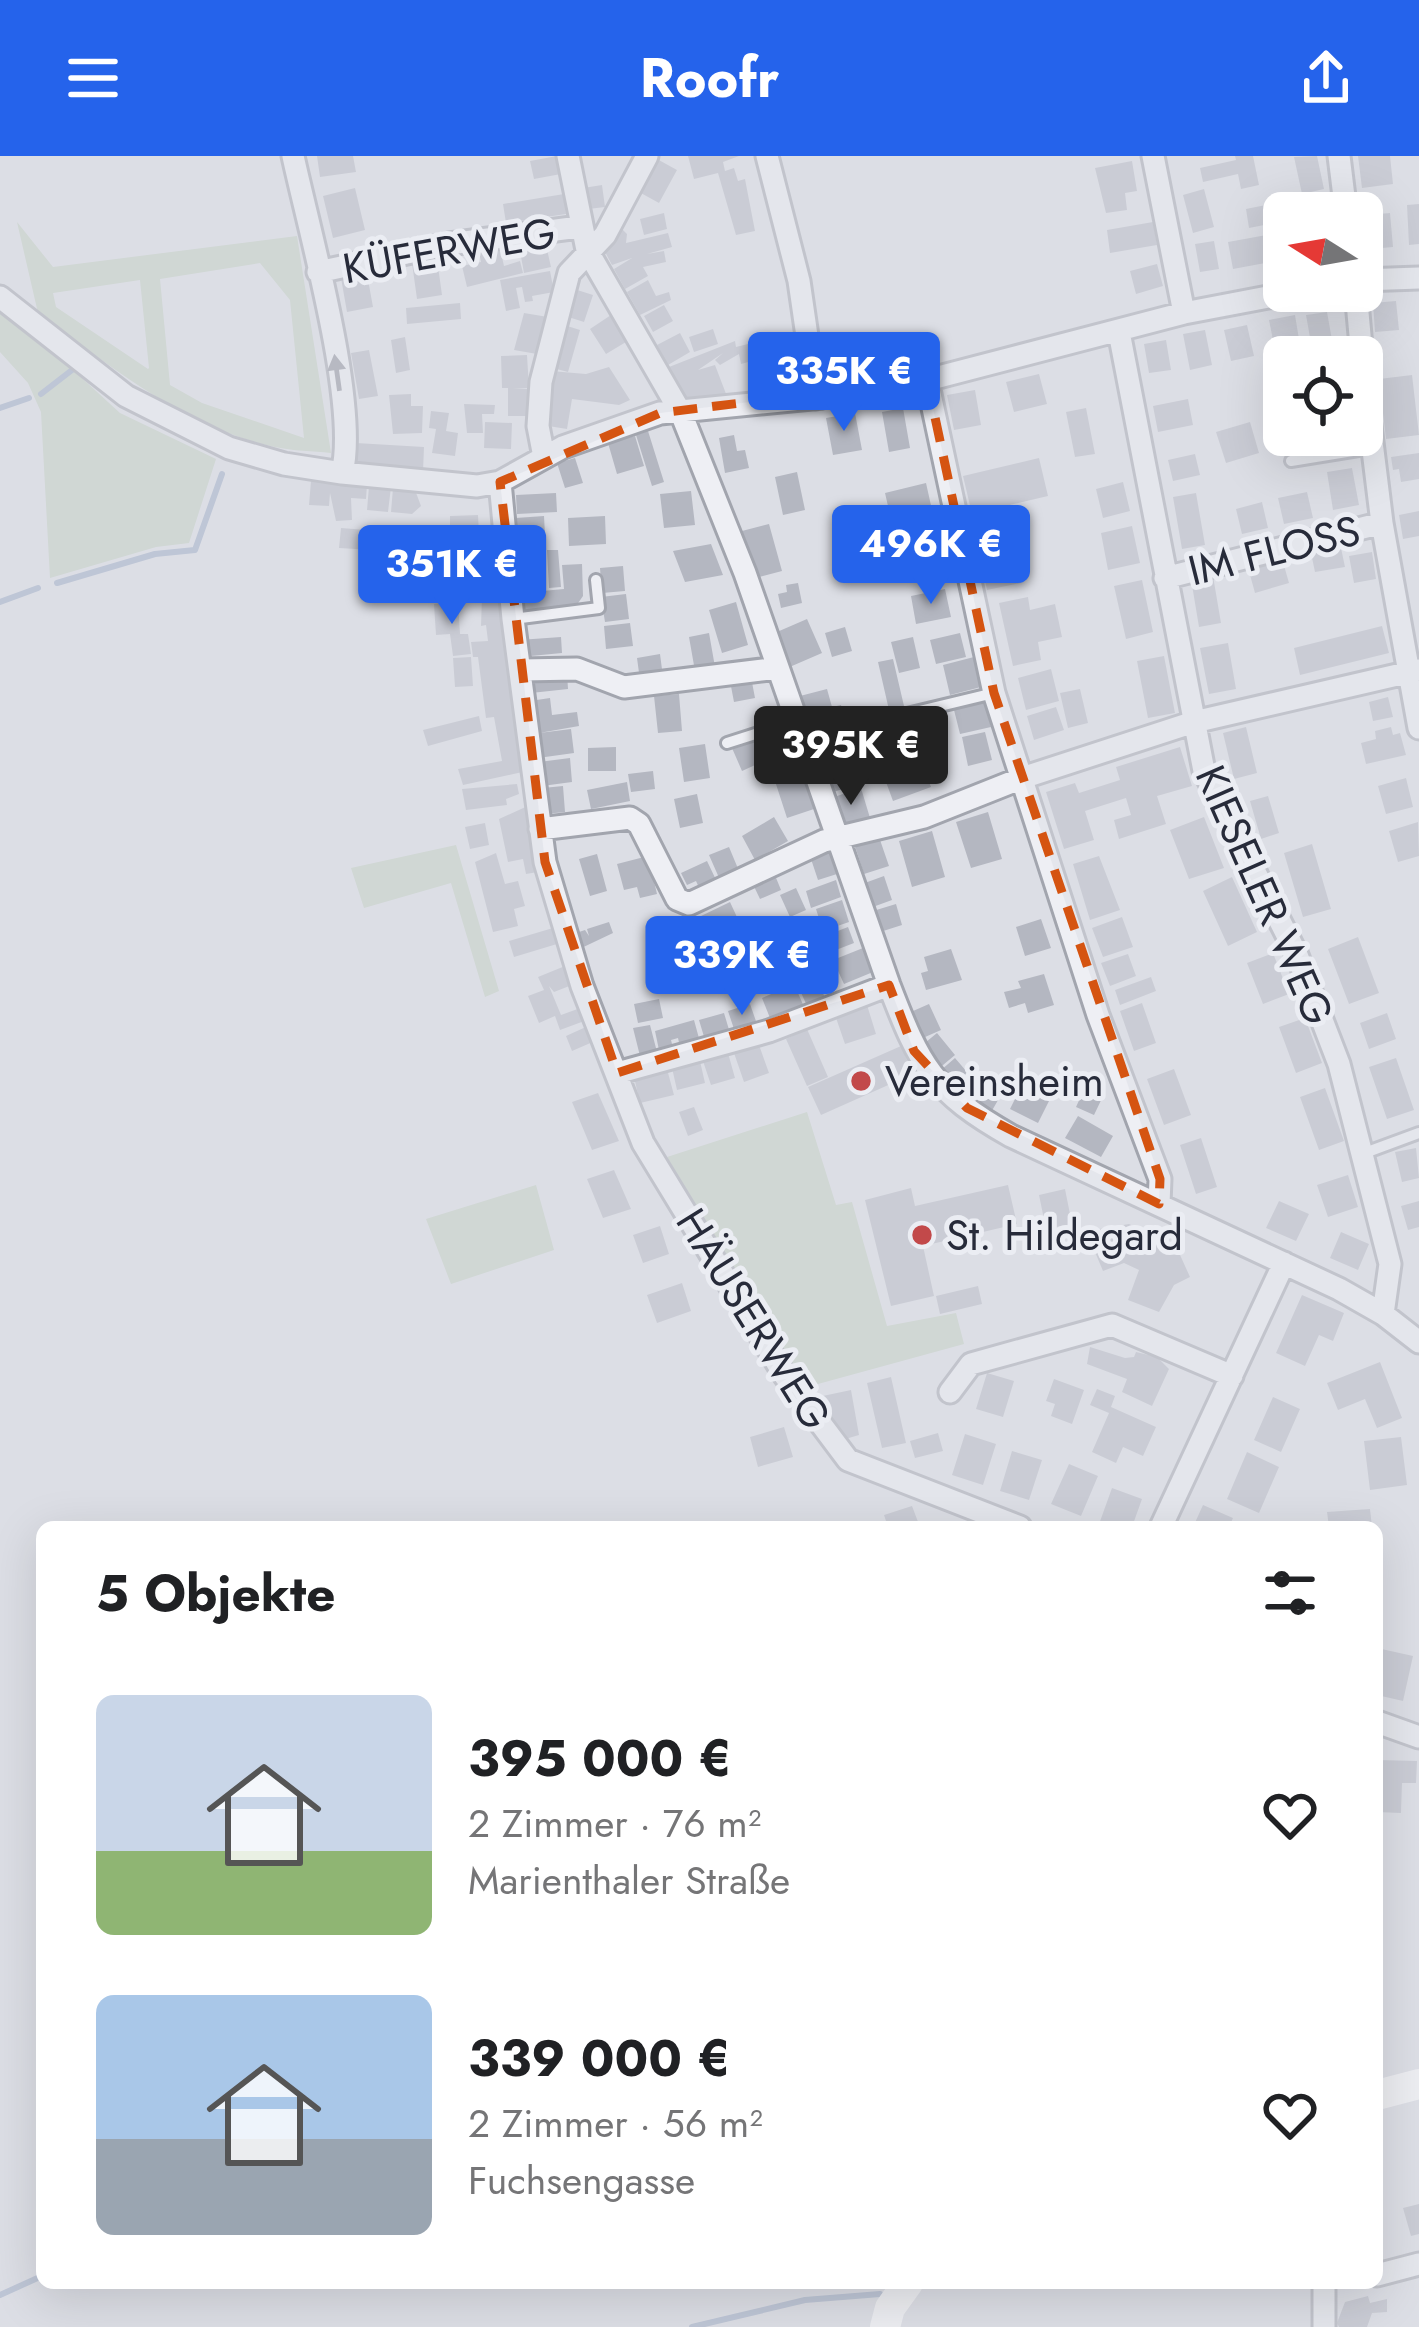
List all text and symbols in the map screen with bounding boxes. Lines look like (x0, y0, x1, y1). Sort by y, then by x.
text: Roofr (640, 39, 779, 117)
icon: menu (60, 45, 126, 111)
icon: share (1293, 45, 1359, 111)
north arrow (1263, 192, 1383, 312)
map controls (1263, 192, 1383, 456)
street label: KÜFERWEG (338, 202, 560, 299)
pin: 335K € (746, 332, 942, 434)
button: locate (1263, 336, 1383, 456)
text: 335K € (775, 342, 913, 399)
one-way arrow (327, 353, 346, 391)
street label: IM FLOSS (1182, 500, 1366, 601)
pin: 496K € (833, 505, 1029, 607)
text: 496K € (859, 515, 1003, 572)
pin: 351K € (354, 525, 550, 627)
text: 351K € (385, 535, 519, 592)
pin: 395K € (753, 706, 949, 808)
text: 395K € (781, 716, 921, 773)
street label: KIESELER WEG (1180, 756, 1349, 1035)
pin: 339K € (644, 916, 840, 1018)
text: 339K € (672, 926, 812, 983)
place label: Vereinsheim (885, 1051, 1104, 1112)
marker: Vereinsheim (848, 1068, 874, 1094)
street label: HÄUSERWEG (661, 1197, 846, 1442)
place label: St. Hildegard (946, 1205, 1183, 1266)
marker: St. Hildegard (909, 1222, 935, 1248)
text: 5 Objekte (96, 1556, 336, 1630)
icon: filters (1257, 1560, 1323, 1626)
text: 395 000 € (468, 1721, 732, 1795)
icon: home (192, 1743, 336, 1887)
icon: heart (1257, 1782, 1323, 1848)
text: 2 Zimmer · 76 m² (468, 1795, 761, 1852)
text: Marienthaler Straße (468, 1852, 790, 1909)
text: 339 000 € (468, 2021, 731, 2095)
icon: home (192, 2043, 336, 2187)
icon: heart (1257, 2082, 1323, 2148)
text: 2 Zimmer · 56 m² (468, 2095, 763, 2152)
text: Fuchsengasse (468, 2152, 695, 2209)

